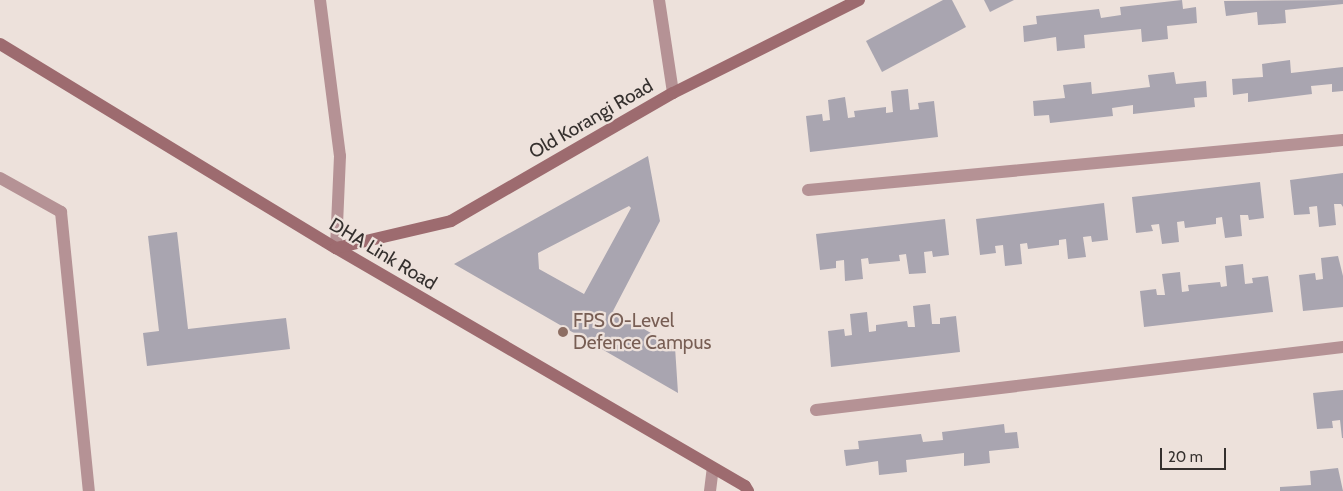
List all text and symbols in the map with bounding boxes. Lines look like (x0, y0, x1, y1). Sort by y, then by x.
street label: Old Korangi Road (525, 74, 657, 164)
street label: DHA Link Road (325, 213, 441, 295)
place label: FPS O-Level Defence Campus (573, 310, 711, 354)
marker: FPS O-Level Defence Campus (557, 326, 569, 338)
scale bar (1163, 438, 1229, 470)
text: 20 m (1168, 448, 1203, 466)

